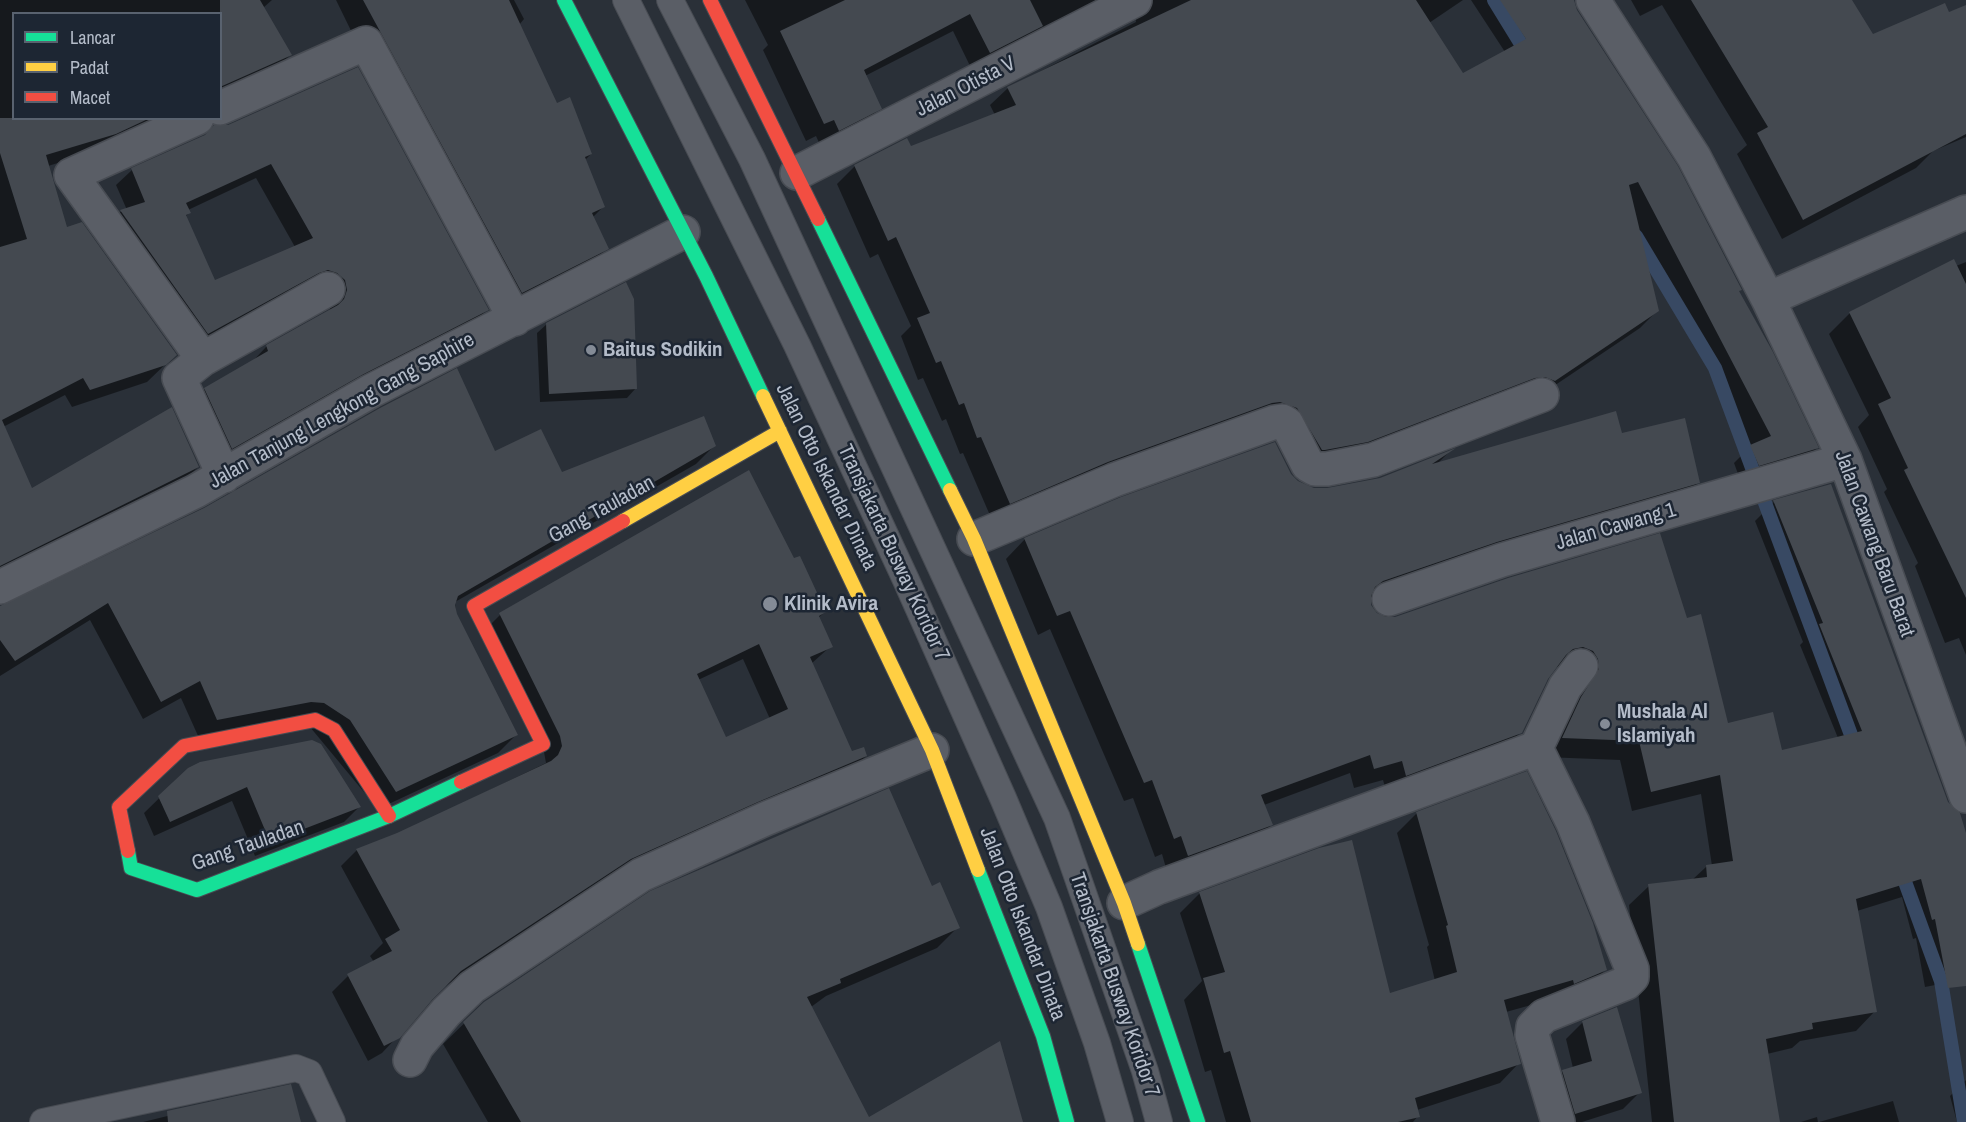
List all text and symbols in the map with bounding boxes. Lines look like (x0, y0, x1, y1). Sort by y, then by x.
legend (12, 12, 222, 120)
text: Lancar (70, 25, 115, 50)
street label: Jalan Otista V (912, 51, 1020, 123)
text: Padat (70, 55, 109, 80)
text: Macet (70, 85, 110, 110)
street label: Jalan Tanjung Lengkong Gang Saphire (205, 327, 479, 495)
place label: Baitus Sodikin (603, 337, 723, 363)
marker: Baitus Sodikin (584, 343, 598, 357)
street label: Jalan Otto Iskandar Dinata (770, 379, 882, 575)
street label: Transjakarta Busway Koridor 7 (832, 441, 954, 665)
street label: Jalan Cawang Baru Barat (1829, 447, 1919, 641)
street label: Gang Tauladan (545, 471, 659, 549)
street label: Jalan Cawang 1 (1553, 498, 1679, 556)
place label: Klinik Avira (784, 591, 878, 617)
marker: Klinik Avira (761, 595, 779, 613)
place label: Mushala Al Islamiyah (1617, 699, 1708, 749)
marker: Mushala Al Islamiyah (1598, 717, 1612, 731)
street label: Gang Tauladan (189, 815, 307, 877)
street label: Jalan Otto Iskandar Dinata (974, 824, 1070, 1024)
street label: Transjakarta Busway Koridor 7 (1064, 869, 1164, 1101)

